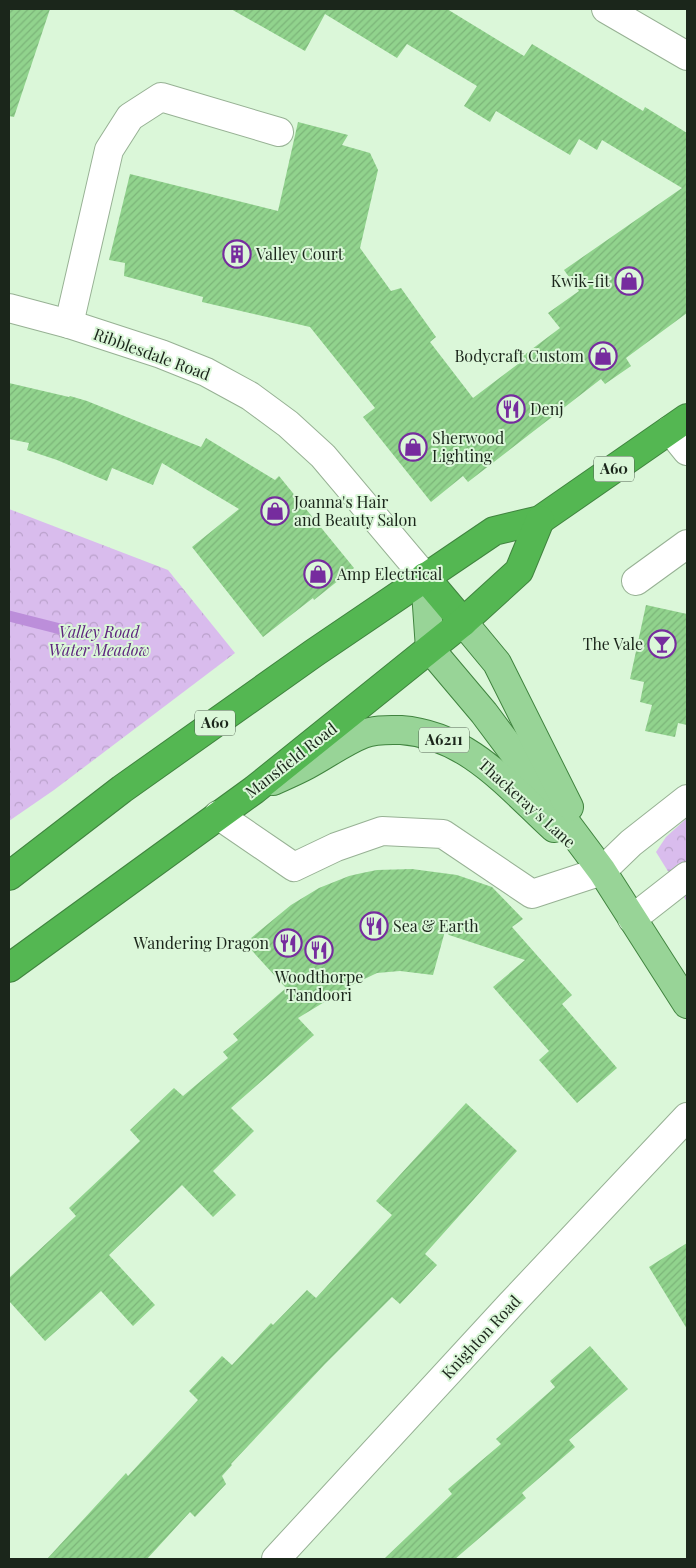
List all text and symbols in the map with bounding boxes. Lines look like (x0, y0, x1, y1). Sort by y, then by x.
building icon: Valley Court (222, 239, 252, 269)
place label: Valley Court (255, 243, 344, 264)
shop icon: Kwik-fit (614, 266, 644, 296)
place label: Kwik-fit (551, 270, 610, 291)
street label: Ribblesdale Road (91, 323, 213, 384)
shop icon: Bodycraft Custom (588, 341, 618, 371)
place label: Bodycraft Custom (454, 345, 584, 366)
restaurant icon: Denj (496, 394, 526, 424)
place label: Denj (530, 398, 564, 419)
place label: Sherwood Lighting (432, 427, 504, 466)
shop icon: Sherwood Lighting (398, 432, 428, 462)
road number: A60 (594, 456, 634, 482)
place label: Joanna's Hair and Beauty Salon (293, 491, 417, 530)
shop icon: Joanna's Hair and Beauty Salon (260, 496, 290, 526)
shop icon: Amp Electrical (303, 559, 333, 589)
place label: Amp Electrical (336, 563, 443, 584)
park label: Valley Road Water Meadow (48, 621, 150, 660)
bar icon: The Vale (647, 629, 677, 659)
place label: The Vale (583, 633, 643, 654)
road number: A60 (195, 710, 235, 736)
street label: Mansfield Road (241, 717, 341, 802)
road number: A6211 (419, 728, 469, 752)
street label: Thackeray's Lane (474, 753, 580, 852)
restaurant icon: Sea & Earth (359, 911, 389, 941)
place label: Sea & Earth (393, 915, 479, 936)
restaurant icon: Wandering Dragon (273, 928, 303, 958)
place label: Wandering Dragon (133, 932, 269, 953)
restaurant icon: Woodthorpe Tandoori (304, 935, 334, 965)
place label: Woodthorpe Tandoori (274, 966, 363, 1005)
street label: Knighton Road (436, 1290, 525, 1383)

